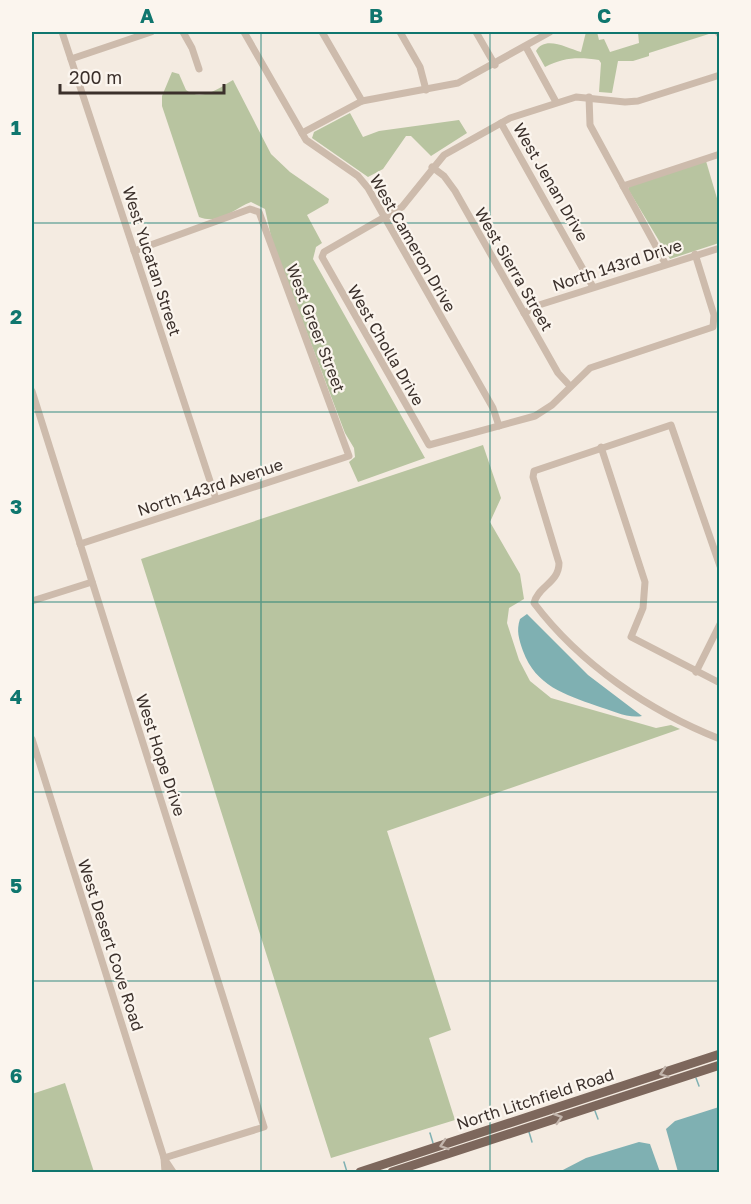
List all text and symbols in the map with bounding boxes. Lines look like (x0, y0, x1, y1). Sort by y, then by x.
text: A (140, 3, 154, 27)
text: B (369, 3, 383, 27)
text: C (597, 3, 611, 27)
scale bar (60, 57, 224, 95)
text: 200 m (69, 66, 122, 88)
text: 1 (11, 115, 21, 139)
street label: West Jenan Drive (509, 119, 593, 245)
street label: West Cameron Drive (365, 171, 461, 315)
street label: West Yucatan Street (118, 184, 186, 338)
street label: West Sierra Street (470, 204, 558, 334)
street label: North 143rd Drive (550, 235, 684, 295)
street label: West Greer Street (282, 261, 350, 395)
street label: West Cholla Drive (343, 281, 429, 409)
text: 2 (10, 304, 22, 328)
street label: North 143rd Avenue (135, 454, 285, 520)
text: 3 (10, 494, 22, 518)
text: 4 (10, 684, 22, 708)
street label: West Hope Drive (132, 691, 190, 819)
street label: West Desert Cove Road (74, 857, 148, 1033)
text: 5 (10, 873, 22, 897)
text: 6 (10, 1063, 22, 1087)
street label: North Litchfield Road (454, 1064, 616, 1134)
one-way arrow (659, 1066, 670, 1078)
one-way arrow (552, 1113, 563, 1125)
one-way arrow (439, 1138, 450, 1150)

